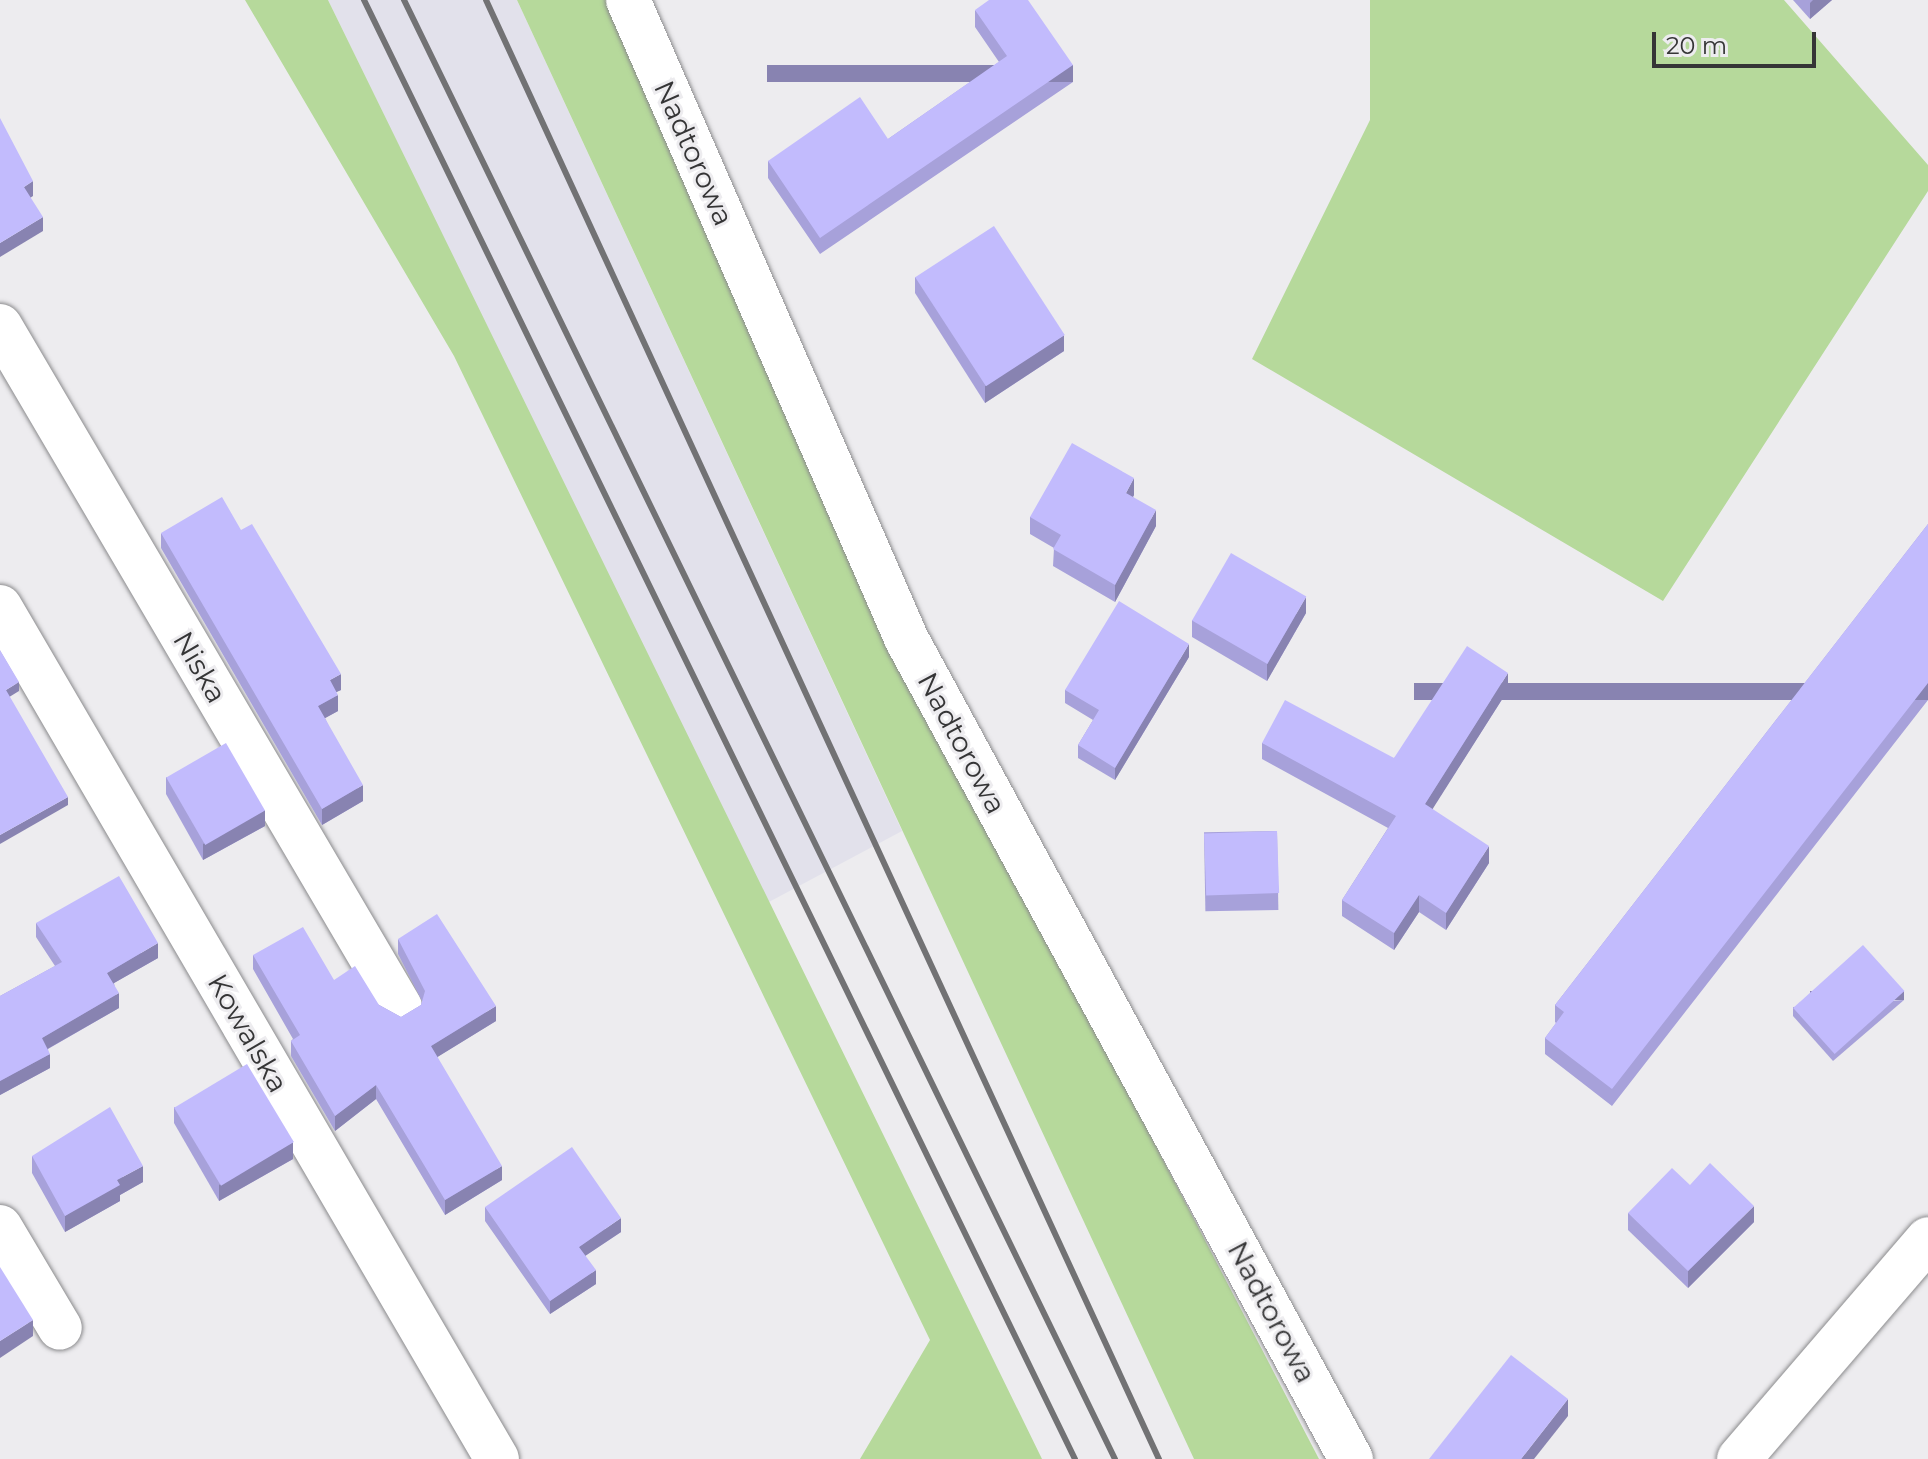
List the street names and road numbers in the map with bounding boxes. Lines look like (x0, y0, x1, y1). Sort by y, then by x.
street label: Nadtorowa (647, 75, 741, 231)
street label: Niska (166, 625, 234, 709)
street label: Nadtorowa (911, 667, 1013, 819)
street label: Kowalska (201, 968, 295, 1098)
street label: Nadtorowa (1221, 1236, 1323, 1388)

